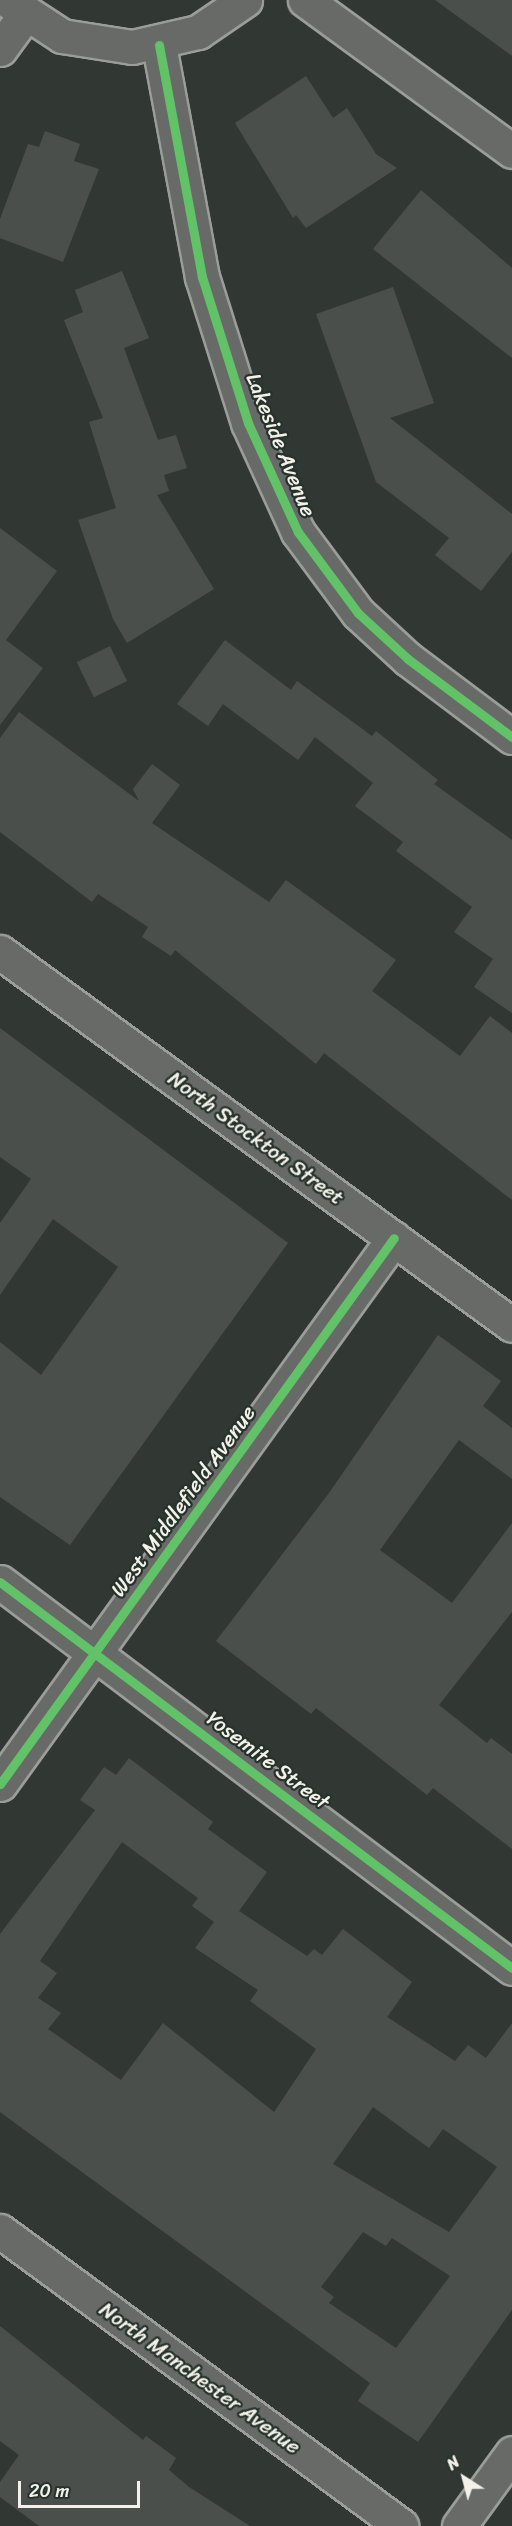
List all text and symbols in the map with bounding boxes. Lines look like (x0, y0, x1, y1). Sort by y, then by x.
street label: Lakeside Avenue (241, 370, 321, 520)
street label: North Stockton Street (163, 1066, 349, 1210)
street label: West Middlefield Avenue (106, 1401, 260, 1601)
street label: Yosemite Street (201, 1705, 335, 1815)
street label: North Manchester Avenue (95, 2297, 305, 2459)
north arrow (434, 2448, 494, 2508)
text: N (440, 2448, 466, 2478)
scale bar (21, 2469, 142, 2507)
text: 20 m (29, 2475, 69, 2507)

